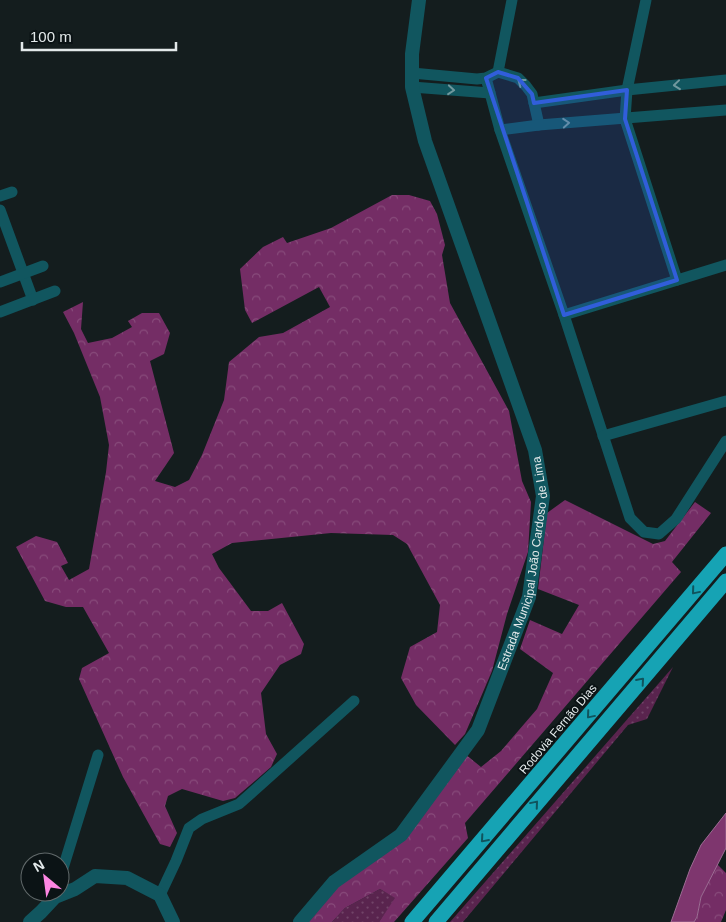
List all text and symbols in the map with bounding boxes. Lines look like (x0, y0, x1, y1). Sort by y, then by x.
scale bar (22, 20, 176, 52)
text: 100 m (30, 28, 72, 45)
one-way arrow (517, 79, 526, 88)
one-way arrow (673, 79, 681, 90)
one-way arrow (447, 84, 455, 95)
one-way arrow (562, 118, 570, 129)
street label: Estrada Municipal João Cardoso de Lima (495, 455, 550, 672)
one-way arrow (692, 585, 700, 594)
one-way arrow (635, 677, 644, 686)
street label: Rodovia Fernão Dias (516, 681, 600, 777)
one-way arrow (587, 709, 595, 718)
one-way arrow (530, 801, 539, 810)
one-way arrow (481, 833, 490, 842)
north arrow (20, 852, 70, 902)
text: N (30, 856, 47, 875)

